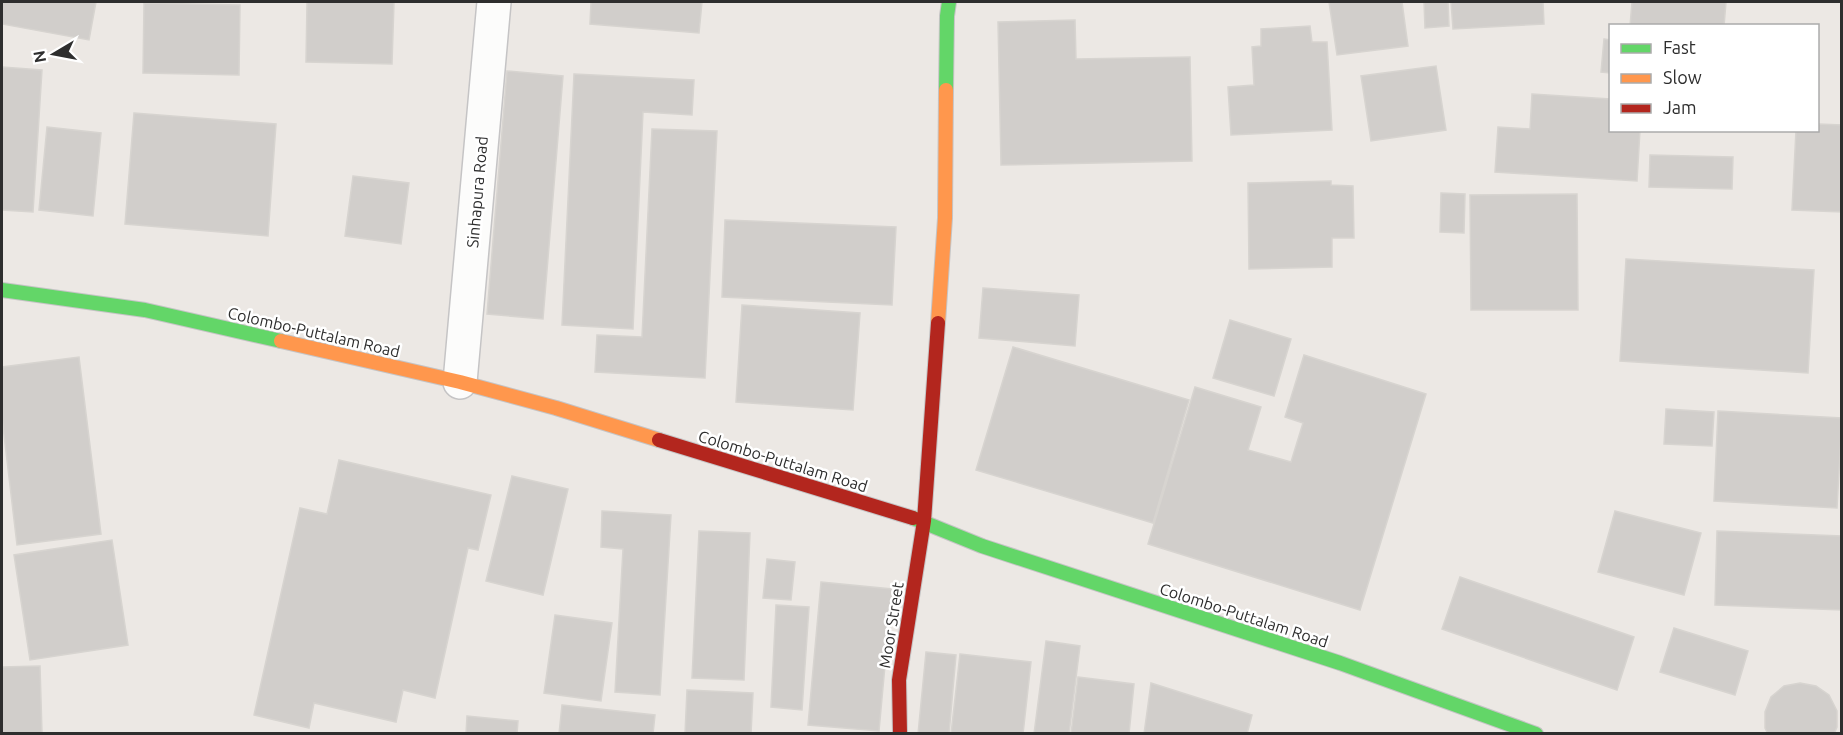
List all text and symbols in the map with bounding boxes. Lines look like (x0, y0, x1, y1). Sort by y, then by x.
north arrow (24, 24, 84, 84)
legend (1609, 24, 1819, 132)
text: Fast (1663, 37, 1696, 57)
text: N (29, 49, 49, 64)
text: Slow (1663, 67, 1702, 87)
text: Jam (1663, 97, 1697, 117)
street label: Sinhapura Road (463, 135, 491, 249)
street label: Colombo-Puttalam Road (226, 303, 402, 361)
street label: Colombo-Puttalam Road (696, 427, 870, 495)
street label: Colombo-Puttalam Road (1157, 579, 1331, 651)
street label: Moor Street (875, 580, 907, 669)

